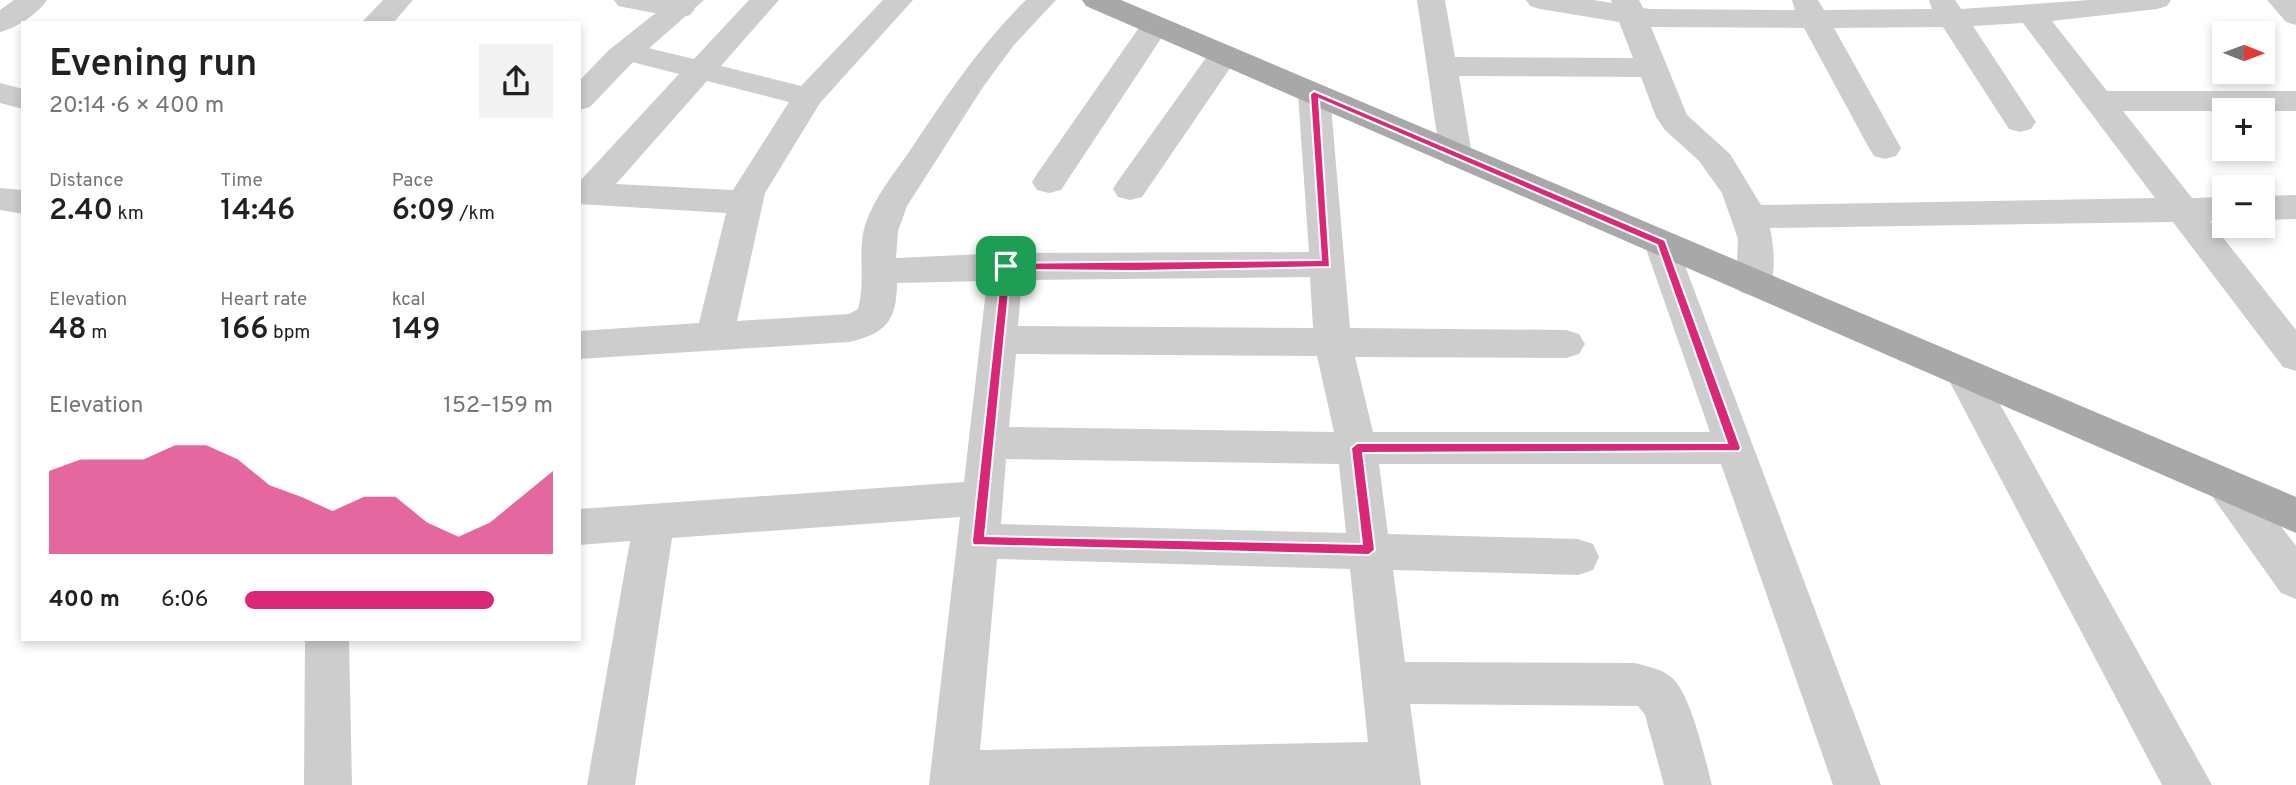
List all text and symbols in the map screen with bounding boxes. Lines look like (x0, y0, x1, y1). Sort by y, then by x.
north arrow (2212, 21, 2275, 84)
map controls (2212, 21, 2275, 238)
text: Evening run (49, 41, 257, 90)
button: share (479, 44, 553, 118)
text: 20:14 · 6 × 400 m (49, 92, 224, 121)
button: + (2212, 98, 2275, 161)
text: Distance (49, 169, 124, 193)
text: Time (220, 169, 263, 193)
text: Pace (392, 169, 433, 193)
button: − (2212, 175, 2275, 238)
text: 2.40 (49, 193, 113, 230)
text: 14:46 (220, 193, 295, 230)
text: 6:09 (392, 193, 455, 230)
text: km (113, 202, 144, 226)
text: /km (455, 202, 495, 226)
pin (976, 236, 1036, 296)
icon: arrive (987, 247, 1025, 285)
text: Elevation (49, 288, 127, 312)
text: Heart rate (220, 288, 307, 312)
text: kcal (392, 288, 425, 312)
text: 48 (49, 312, 87, 349)
text: 166 (220, 312, 269, 349)
text: 149 (392, 312, 440, 349)
text: m (87, 321, 107, 345)
text: bpm (269, 321, 310, 345)
text: Elevation (49, 392, 144, 421)
text: 152–159 m (443, 392, 553, 421)
text: 400 m (49, 586, 120, 615)
text: 6:06 (161, 586, 208, 615)

